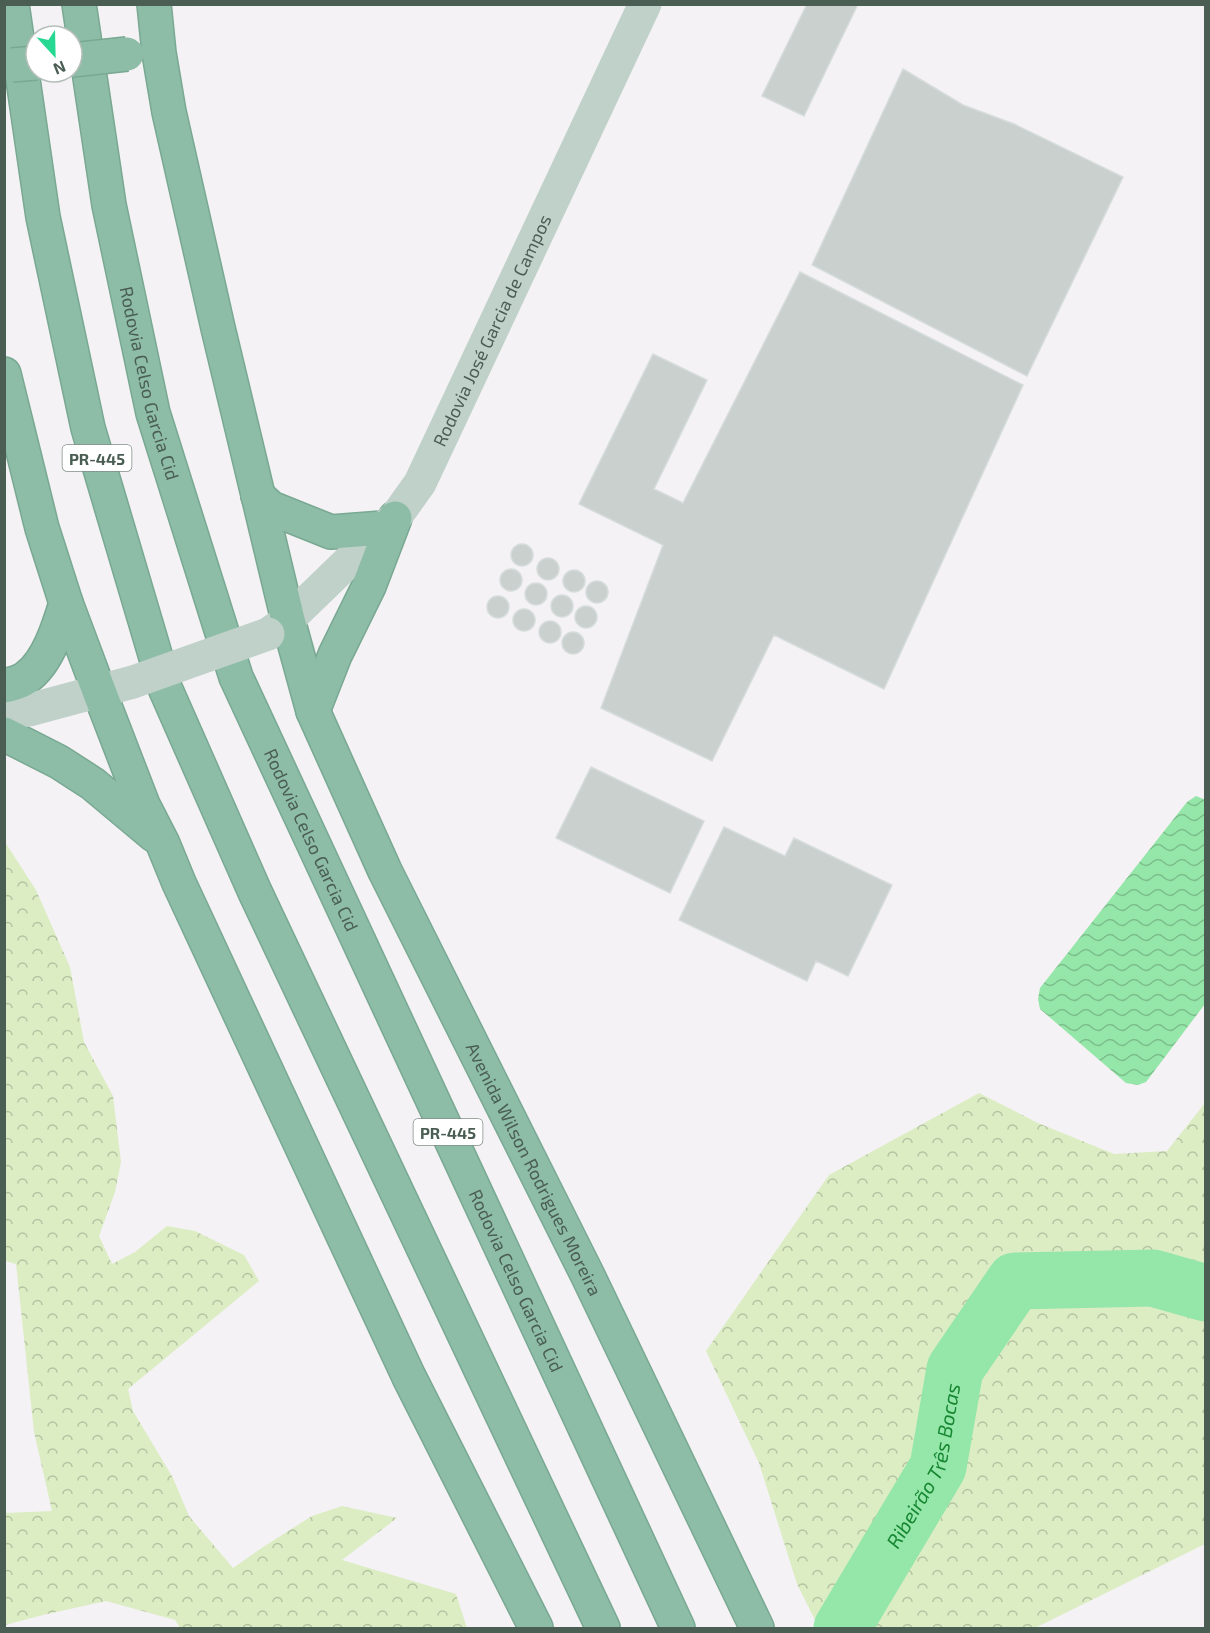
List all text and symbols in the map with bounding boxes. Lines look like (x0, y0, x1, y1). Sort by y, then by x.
north arrow (24, 24, 84, 84)
text: N (51, 57, 69, 79)
street label: Rodovia José Garcia de Campos (428, 211, 556, 450)
street label: Rodovia Celso Garcia Cid (115, 284, 184, 483)
road number: PR-445 (63, 445, 132, 471)
street label: Rodovia Celso Garcia Cid (260, 745, 363, 934)
street label: Avenida Wilson Rodrigues Moreira (462, 1039, 607, 1299)
road number: PR-445 (414, 1119, 482, 1145)
street label: Rodovia Celso Garcia Cid (465, 1186, 568, 1375)
water label: Ribeirão Três Bocas (881, 1381, 964, 1552)

